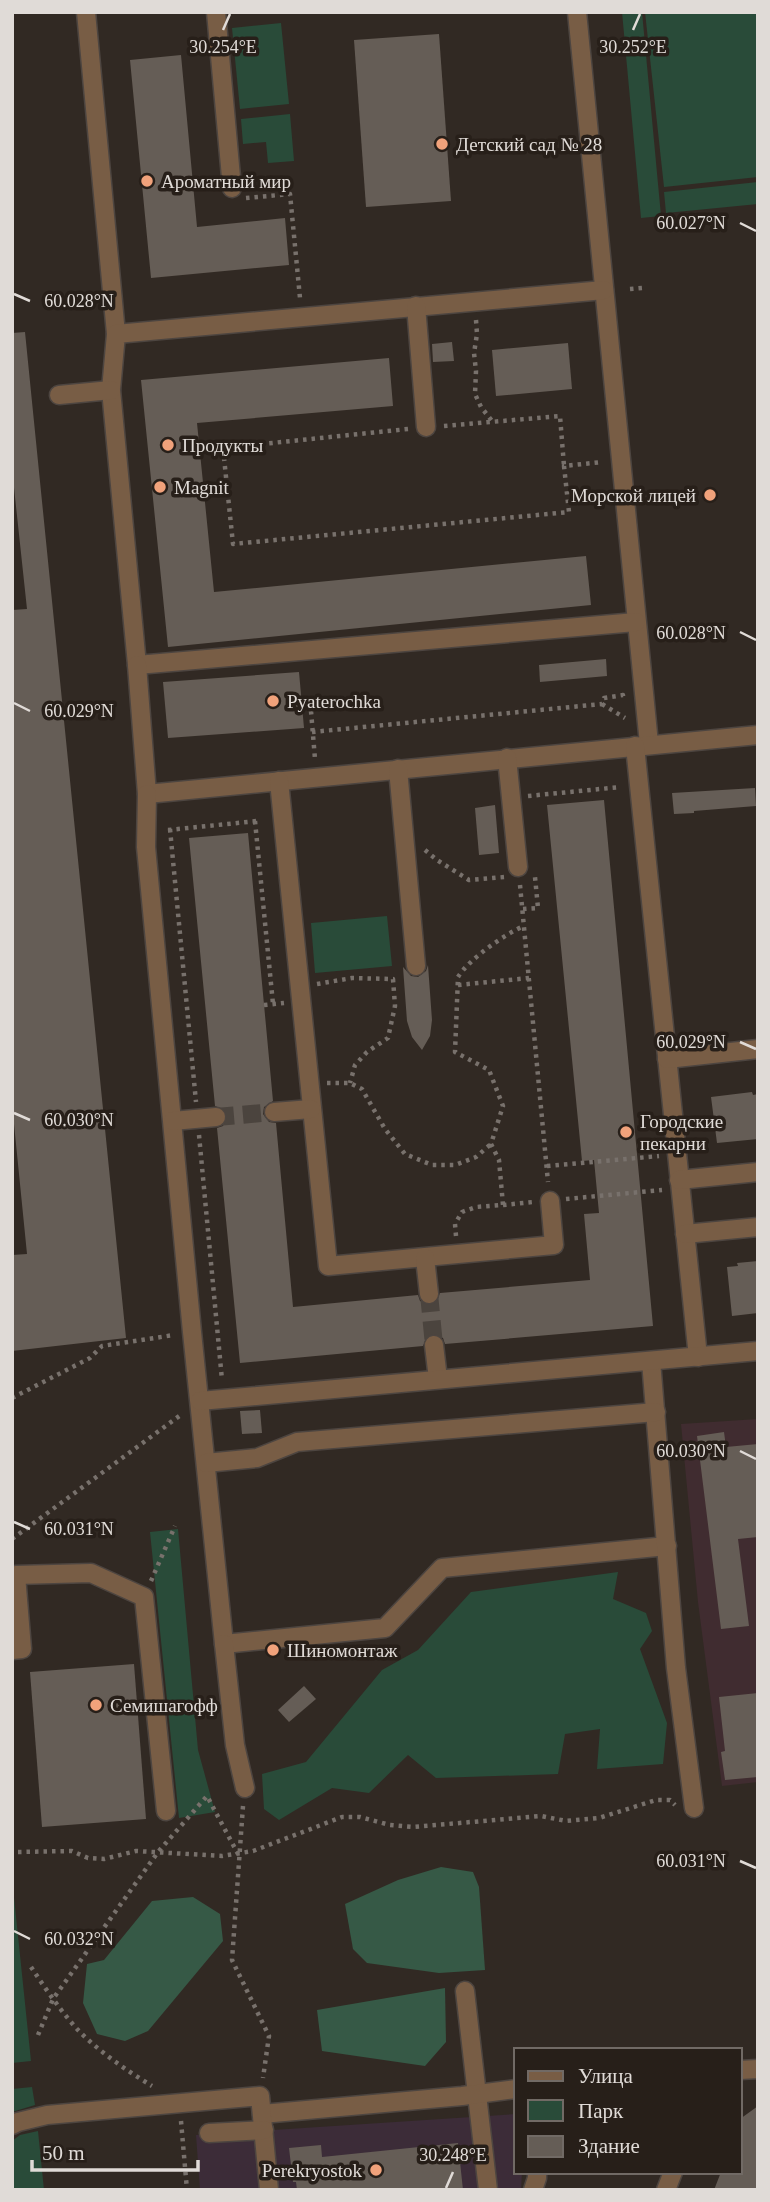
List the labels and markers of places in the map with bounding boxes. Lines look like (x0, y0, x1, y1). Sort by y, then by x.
place label: Детский сад № 28 (456, 134, 602, 155)
marker: Детский сад № 28 (434, 136, 450, 152)
place label: Ароматный мир (161, 171, 291, 192)
marker: Ароматный мир (139, 173, 155, 189)
place label: Продукты (182, 435, 264, 456)
marker: Продукты (160, 437, 176, 453)
place label: Magnit (174, 477, 230, 498)
marker: Magnit (152, 479, 168, 495)
place label: Морской лицей (571, 485, 696, 506)
marker: Морской лицей (702, 487, 718, 503)
place label: Pyaterochka (287, 691, 381, 712)
marker: Pyaterochka (265, 693, 281, 709)
place label: Городские пекарни (640, 1111, 723, 1154)
marker: Городские пекарни (618, 1124, 634, 1140)
place label: Шиномонтаж (287, 1640, 398, 1661)
marker: Шиномонтаж (265, 1642, 281, 1658)
place label: Семишагофф (110, 1695, 218, 1716)
marker: Семишагофф (88, 1697, 104, 1713)
place label: Perekryostok (262, 2160, 362, 2181)
marker: Perekryostok (368, 2162, 384, 2178)

